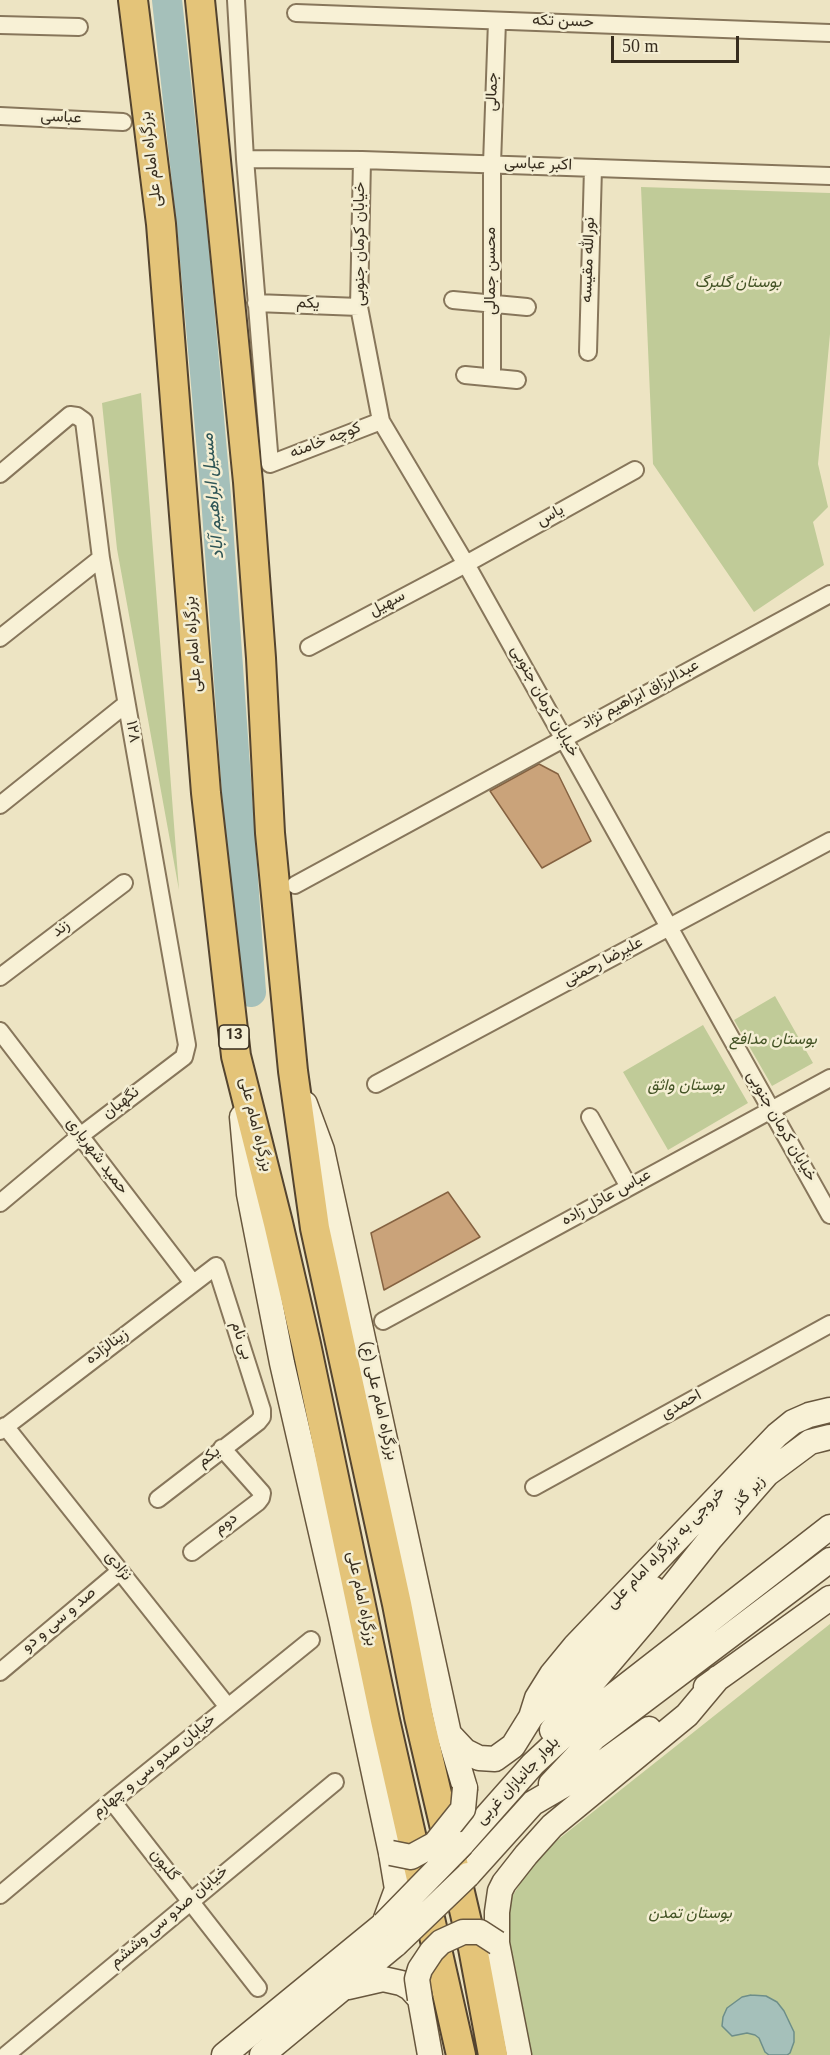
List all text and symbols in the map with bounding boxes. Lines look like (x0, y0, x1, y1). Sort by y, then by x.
street label: حسن تکه (532, 12, 594, 34)
scale bar (614, 24, 742, 62)
text: 50 m (622, 36, 659, 56)
street label: جمالی (484, 72, 504, 112)
street label: عباسی (40, 108, 82, 130)
street label: بزرگراه امام علی (138, 110, 168, 208)
street label: اکبر عباسی (504, 155, 572, 177)
street label: خیابان کرمان جنوبی (351, 182, 371, 306)
street label: نورالله مقیسه (579, 217, 601, 303)
street label: محسن جمالی (482, 227, 502, 315)
park label: بوستان گلبرگ (695, 274, 781, 294)
street label: یکم (296, 295, 320, 315)
street label: کوچه خامنه (288, 420, 364, 464)
water label: مسیل ابراهیم آباد (199, 432, 231, 560)
street label: یاس (534, 502, 568, 532)
street label: سهیل (367, 588, 409, 622)
street label: بزرگراه امام علی (182, 595, 208, 693)
street label: خیابان کرمان جنوبی (504, 643, 582, 761)
street label: عبدالرزاق ابراهیم نژاد (579, 657, 703, 735)
street label: ۱۲۸ (120, 719, 142, 745)
street label: زند (49, 917, 75, 943)
street label: علیرضا رحمتی (561, 934, 647, 992)
road number: 13 (219, 1025, 249, 1049)
park label: بوستان مدافع (729, 1031, 817, 1051)
street label: خیابان کرمان جنوبی (741, 1068, 819, 1186)
street label: بزرگراه امام علی (233, 1076, 275, 1174)
park label: بوستان واثق (647, 1077, 725, 1097)
street label: نگهبان (100, 1084, 144, 1124)
street label: حمید شهریاری (61, 1115, 131, 1199)
street label: عباس عادل زاده (559, 1167, 655, 1231)
street label: بی نام (225, 1319, 255, 1363)
street label: زینالزاده (83, 1326, 133, 1370)
street label: بزرگراه امام علی (ع) (354, 1340, 400, 1462)
street label: احمدی (658, 1387, 706, 1425)
street label: یکم (195, 1443, 225, 1473)
street label: زیر گذر (728, 1473, 770, 1517)
street label: خروجی به بزرگراه امام علی (604, 1484, 730, 1614)
street label: دوم (212, 1510, 242, 1540)
street label: نژادی (99, 1548, 135, 1586)
street label: بزرگراه امام علی (341, 1550, 379, 1648)
street label: صد و سی و دو (19, 1584, 101, 1658)
street label: خیابان صدو سی و چهارم (89, 1711, 221, 1823)
street label: بلوار جانبازان غربی (473, 1734, 565, 1830)
street label: گلبون (144, 1846, 182, 1886)
street label: خیابان صدو سی وششم (107, 1863, 233, 1973)
park label: بوستان تمدن (648, 1905, 732, 1925)

